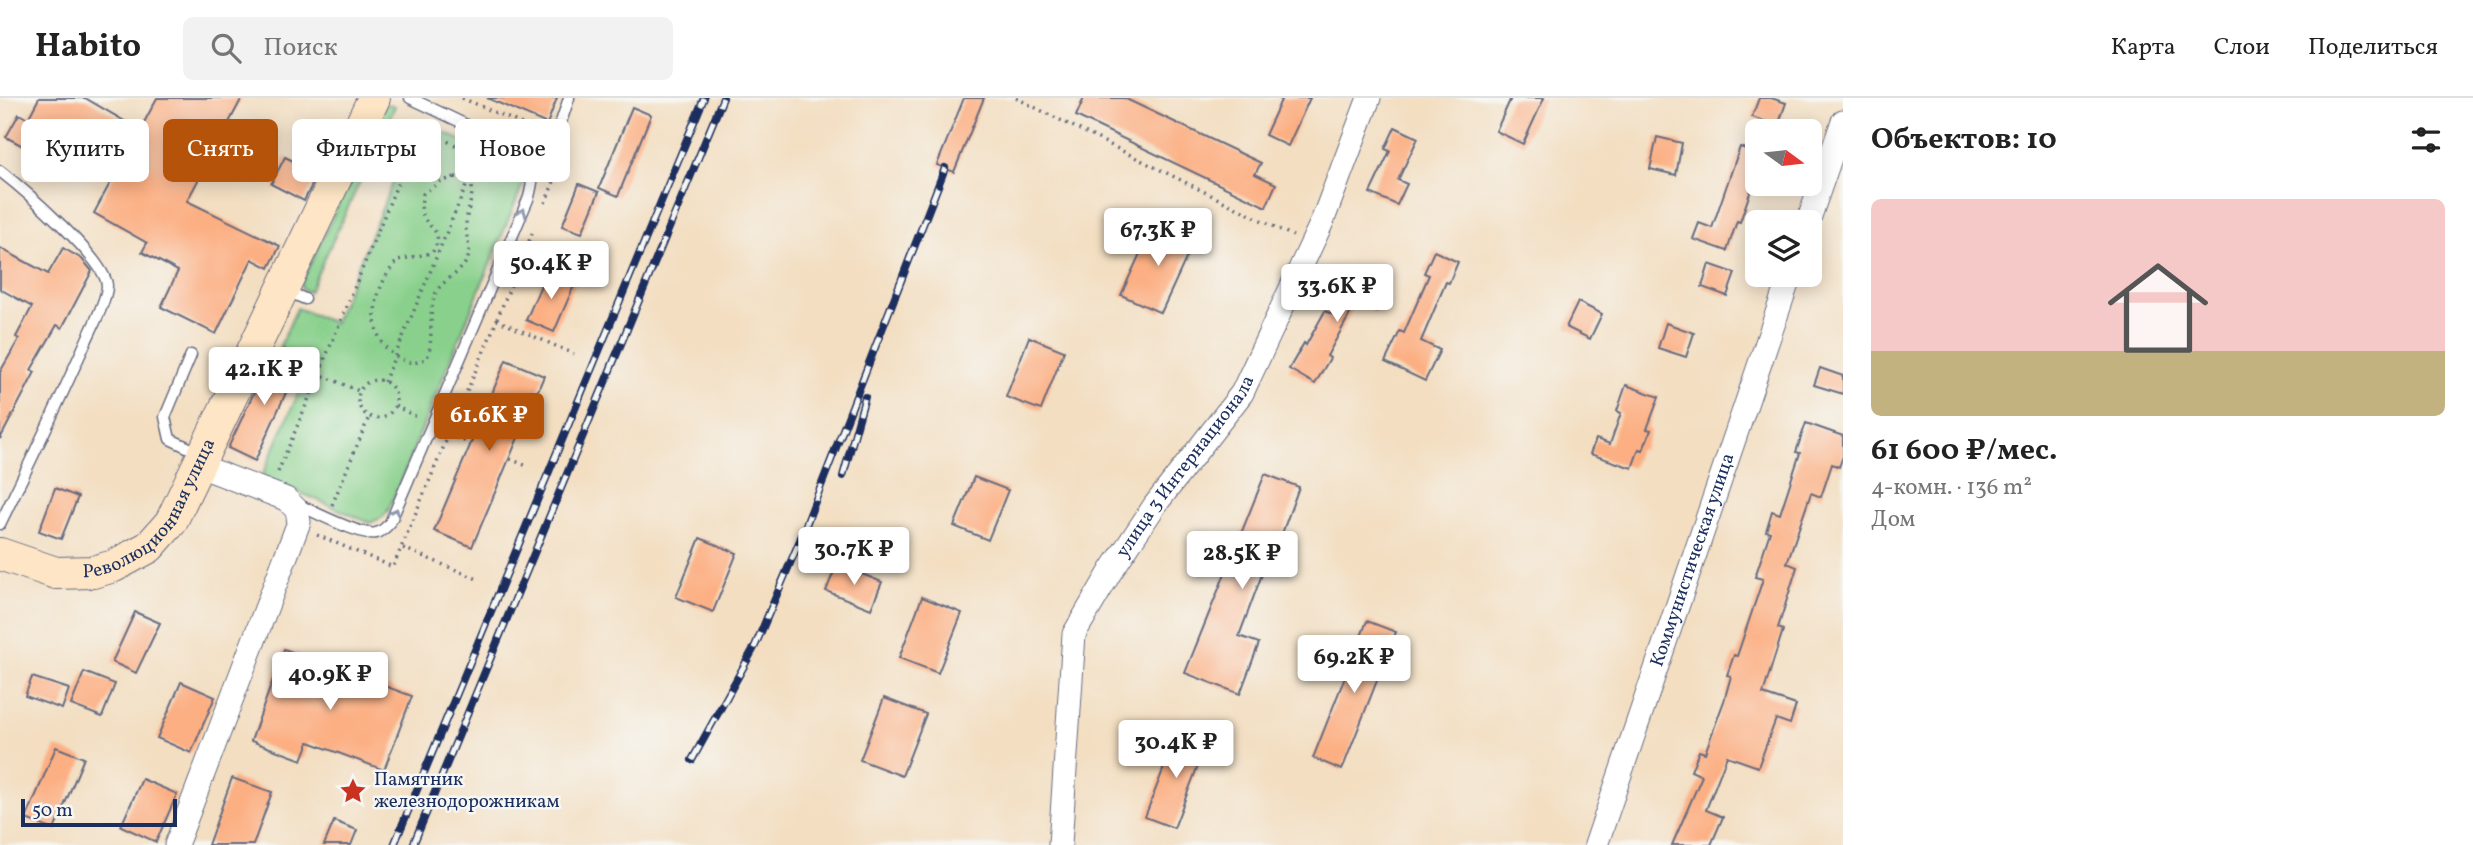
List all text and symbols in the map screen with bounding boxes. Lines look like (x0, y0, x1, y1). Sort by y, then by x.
search box (183, 17, 673, 80)
text: Habito (35, 25, 141, 71)
icon: search (207, 29, 245, 67)
text: Поиск (263, 30, 338, 66)
text: Карта (2111, 31, 2176, 65)
text: Слои (2214, 31, 2270, 65)
text: Поделиться (2308, 31, 2438, 65)
chip: Купить (21, 119, 149, 182)
chip: Снять (163, 119, 278, 182)
chip: Фильтры (292, 119, 441, 182)
chip: Новое (455, 119, 570, 182)
north arrow (1745, 119, 1822, 196)
map controls (1745, 119, 1822, 287)
text: Объектов: 10 (1871, 119, 2057, 161)
icon: filters (2407, 121, 2445, 159)
one-way arrow (514, 208, 528, 220)
pin: 67.3K ₽ (1093, 208, 1223, 268)
button: layers (1745, 210, 1822, 287)
text: 67.3K ₽ (1120, 215, 1196, 247)
pin: 50.4K ₽ (486, 242, 616, 301)
icon: home (2095, 245, 2221, 371)
text: 50.4K ₽ (510, 248, 592, 280)
pin: 33.6K ₽ (1272, 264, 1402, 324)
text: 33.6K ₽ (1297, 271, 1377, 303)
pin: 42.1K ₽ (199, 348, 329, 407)
text: 42.1K ₽ (225, 354, 303, 386)
street label: улица 3 Интернационала (1110, 371, 1261, 563)
pin: 61.6K ₽ (424, 394, 554, 453)
text: 61.6K ₽ (450, 400, 528, 432)
text: 61 600 ₽/мес. (1871, 430, 2058, 472)
street label: Революционная улица (82, 434, 222, 585)
street label: Коммунистическая улица (1645, 450, 1741, 670)
text: 4-комн. · 136 m² (1871, 472, 2032, 504)
text: Дом (1871, 504, 1915, 536)
one-way arrow (386, 508, 400, 520)
pin: 30.7K ₽ (789, 528, 919, 587)
pin: 28.5K ₽ (1177, 532, 1307, 591)
text: 30.7K ₽ (814, 534, 894, 566)
text: 28.5K ₽ (1203, 538, 1281, 570)
pin: 69.2K ₽ (1289, 636, 1419, 695)
text: 69.2K ₽ (1314, 642, 1394, 674)
pin: 40.9K ₽ (265, 652, 395, 712)
text: 40.9K ₽ (288, 659, 372, 691)
pin: 30.4K ₽ (1111, 720, 1241, 780)
text: 30.4K ₽ (1134, 727, 1218, 759)
place label: Памятник железнодорожникам (374, 767, 559, 815)
place icon: Памятник железнодорожникам (338, 776, 368, 806)
scale bar (21, 796, 177, 828)
text: 50 m (32, 798, 73, 824)

